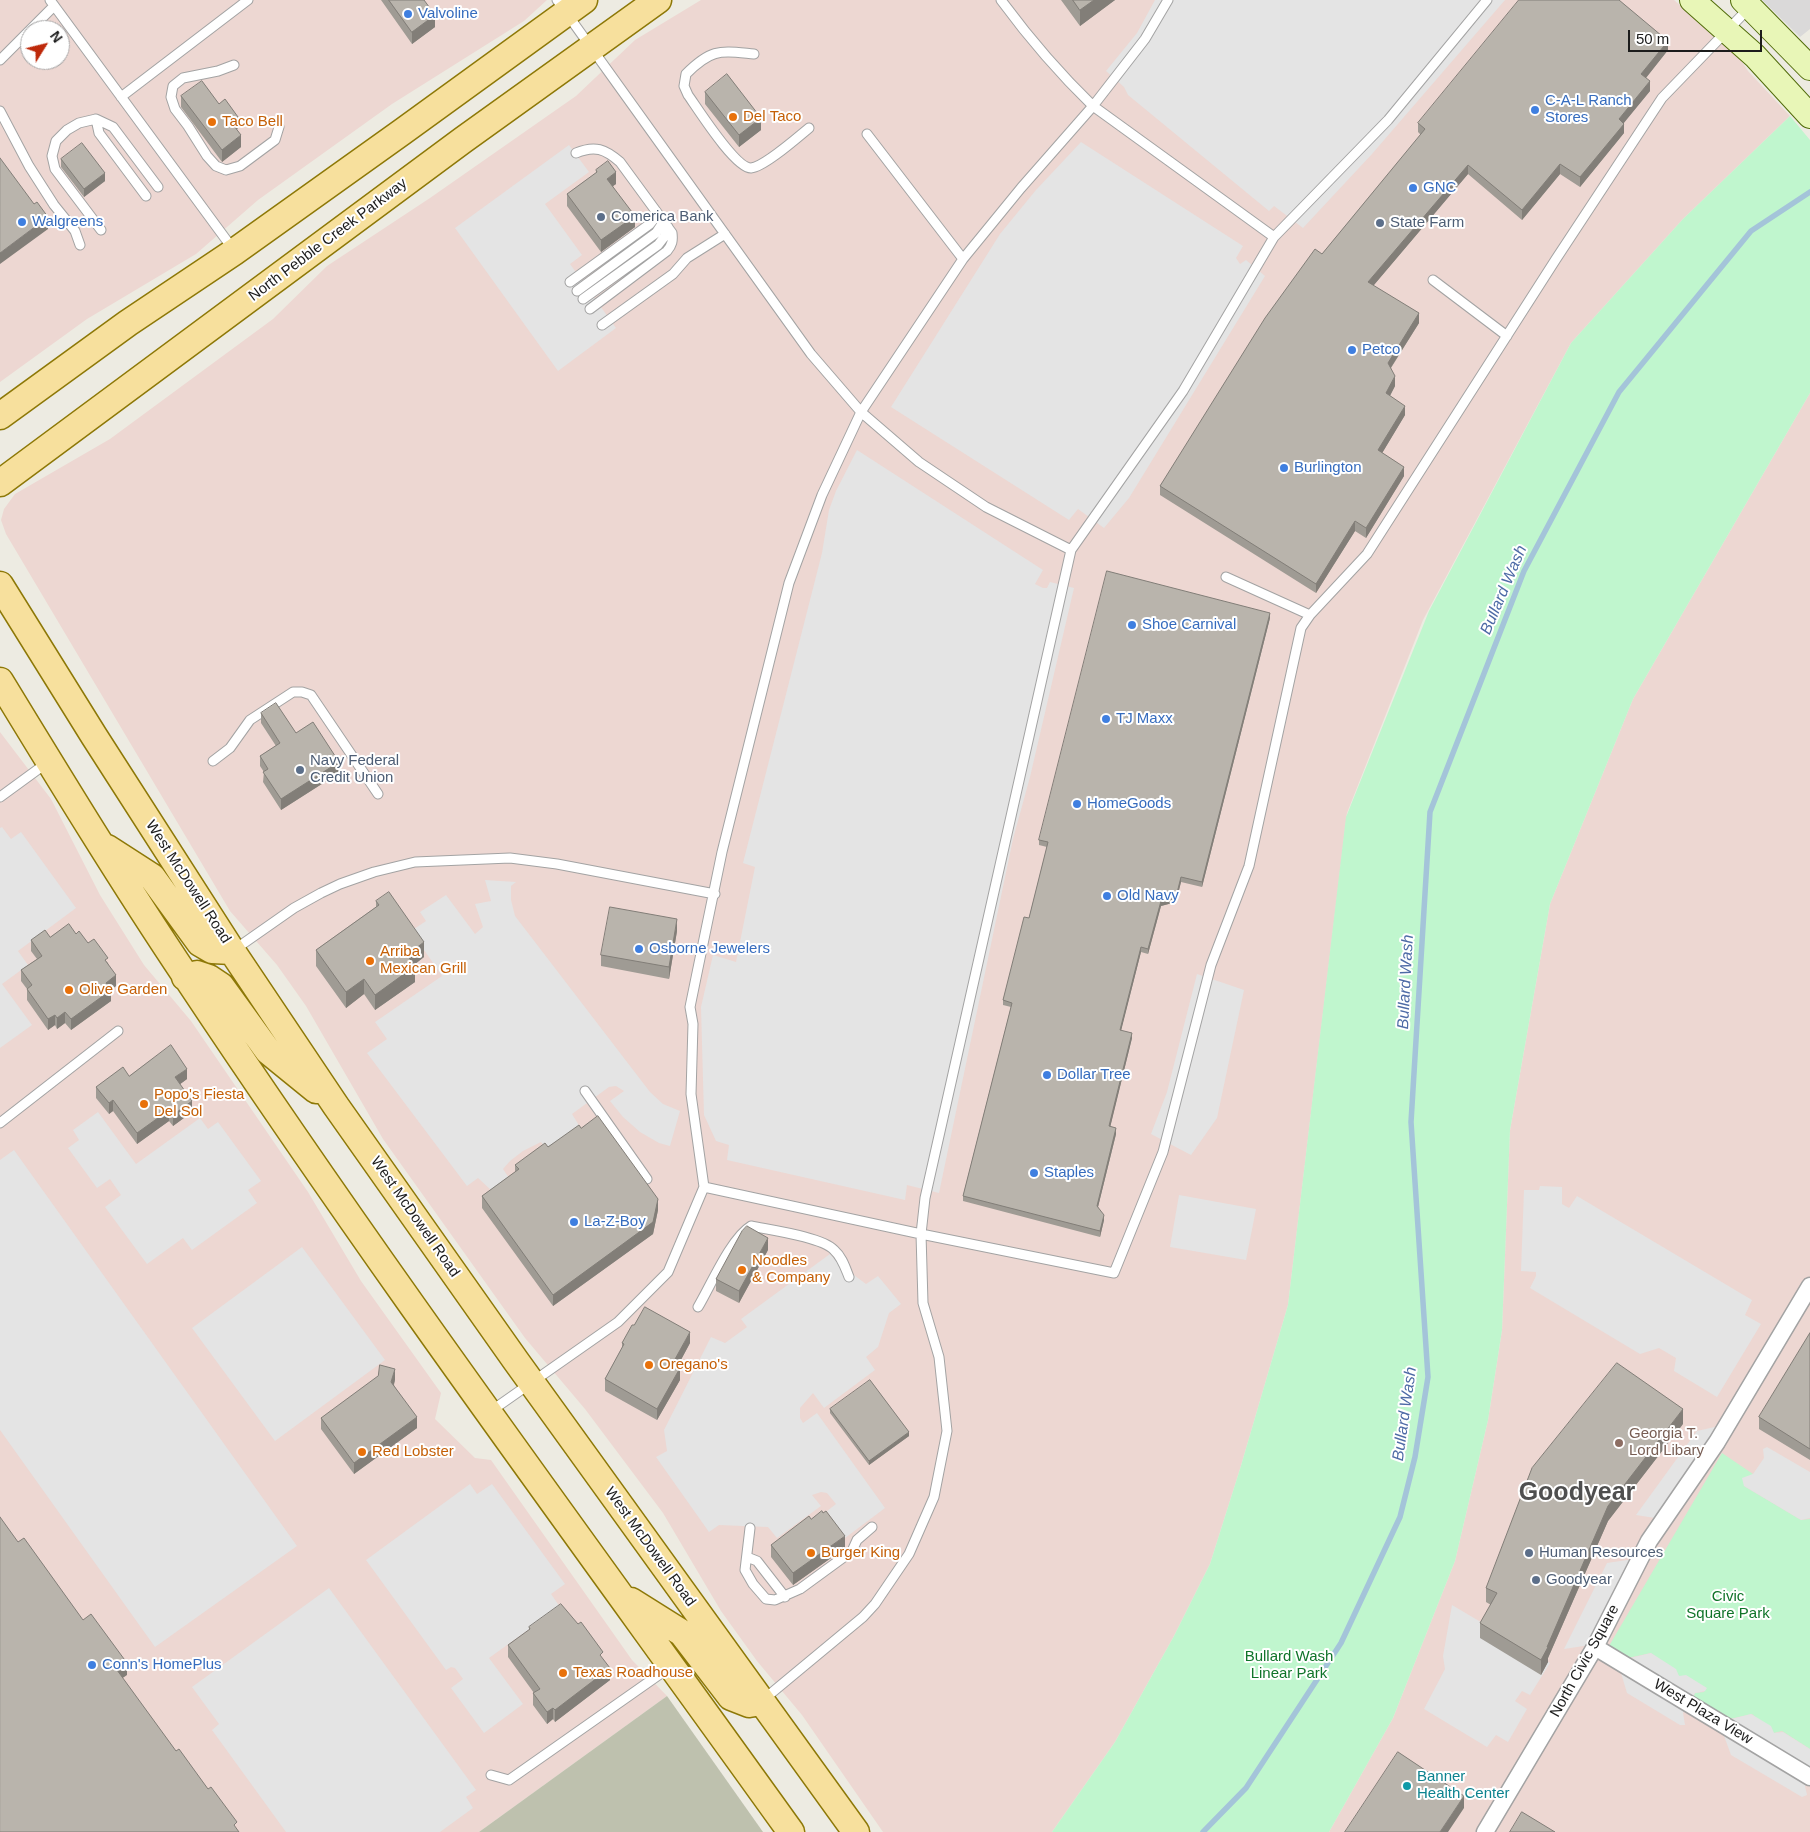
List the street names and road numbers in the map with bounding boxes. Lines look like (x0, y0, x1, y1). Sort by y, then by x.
street label: North Pebble Creek Parkway (245, 175, 411, 305)
street label: West McDowell Road (141, 817, 235, 947)
street label: West McDowell Road (367, 1153, 463, 1281)
street label: West McDowell Road (601, 1484, 699, 1610)
street label: North Civic Square (1547, 1602, 1623, 1720)
street label: West Plaza View (1650, 1675, 1756, 1749)

